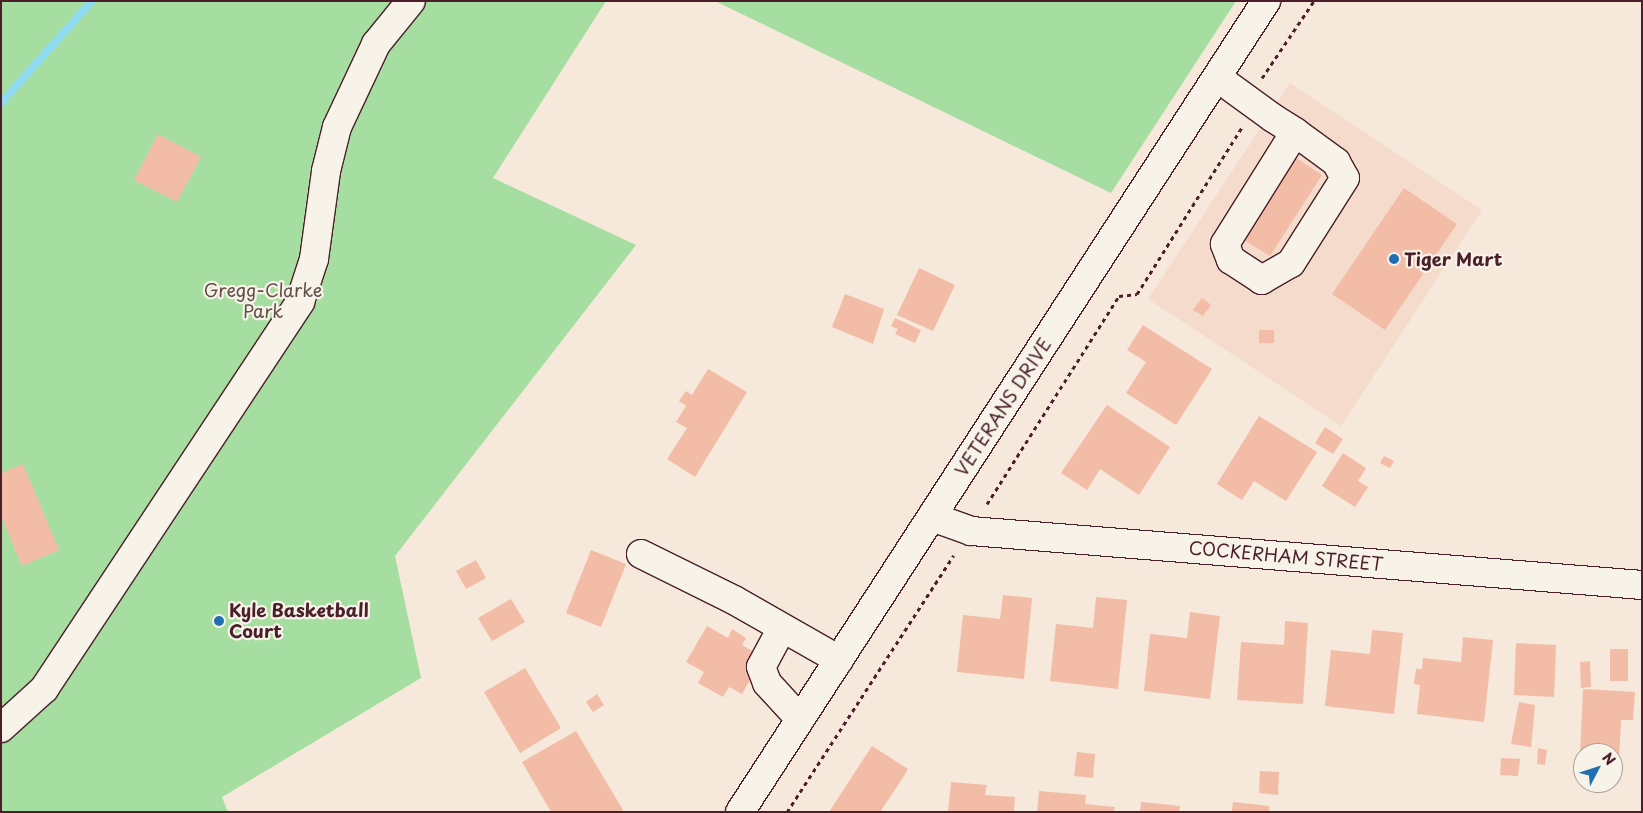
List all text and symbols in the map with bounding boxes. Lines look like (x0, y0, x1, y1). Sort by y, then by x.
place label: Tiger Mart (1404, 248, 1503, 270)
marker: Tiger Mart (1388, 253, 1400, 265)
park label: Gregg-Clarke Park (204, 280, 322, 322)
street label: VETERANS DRIVE (950, 334, 1056, 480)
street label: COCKERHAM STREET (1187, 537, 1385, 575)
place label: Kyle Basketball Court (229, 600, 370, 642)
marker: Kyle Basketball Court (213, 615, 225, 627)
north arrow (1573, 743, 1623, 793)
text: N (1597, 748, 1621, 770)

